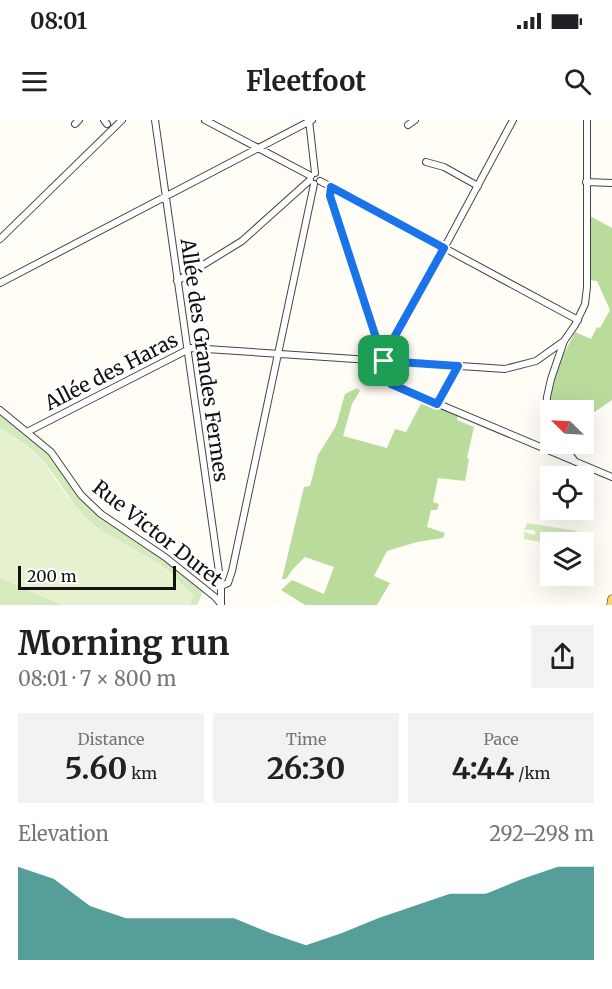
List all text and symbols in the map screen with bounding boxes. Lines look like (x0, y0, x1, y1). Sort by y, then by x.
text: 08:01 (30, 7, 87, 35)
text: Fleetfoot (246, 64, 366, 98)
icon: menu (18, 65, 51, 98)
icon: search (561, 65, 594, 98)
street label: Allée des Grandes Fermes (175, 236, 234, 483)
street label: Allée des Haras (39, 327, 182, 416)
pin (358, 335, 409, 386)
icon: arrive (367, 344, 400, 377)
north arrow (540, 400, 594, 454)
map controls (540, 400, 594, 586)
button: locate (540, 466, 594, 520)
street label: Rue Victor Duret (88, 474, 228, 592)
button: layers (540, 532, 594, 586)
scale bar (18, 563, 176, 591)
text: 200 m (27, 566, 77, 586)
text: Morning run (18, 623, 229, 664)
button: share (531, 625, 594, 688)
text: 08:01 · 7 × 800 m (18, 666, 176, 691)
text: Distance (78, 729, 144, 749)
text: Time (286, 729, 326, 749)
text: Pace (484, 729, 519, 749)
text: 5.60 (65, 749, 127, 787)
text: 26:30 (267, 749, 345, 787)
text: 4:44 (452, 749, 514, 787)
text: km (127, 763, 157, 783)
text: /km (514, 763, 550, 783)
text: Elevation (18, 821, 109, 846)
text: 292–298 m (489, 821, 594, 846)

